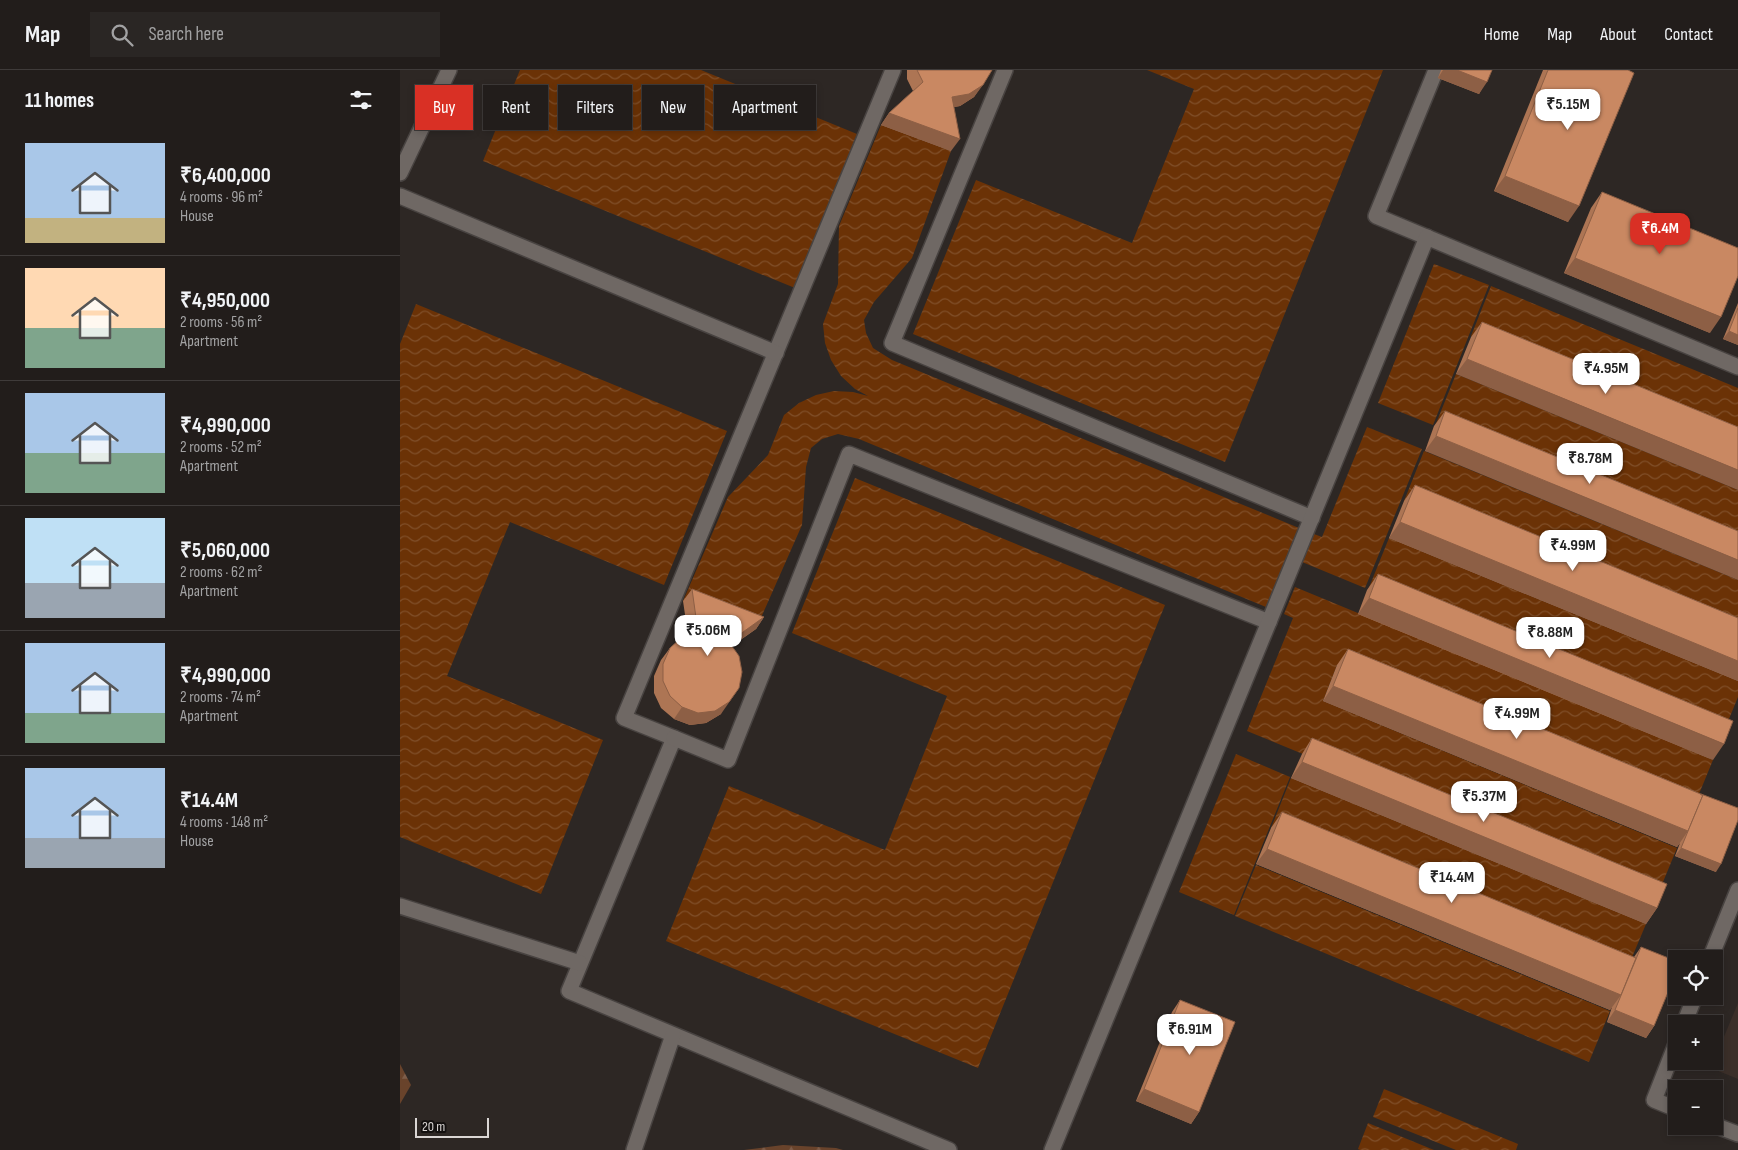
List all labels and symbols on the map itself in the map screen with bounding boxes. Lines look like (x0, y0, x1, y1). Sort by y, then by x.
pin: ₹5.15M (1527, 88, 1609, 131)
pin: ₹6.4M (1625, 212, 1695, 255)
pin: ₹4.95M (1565, 352, 1647, 395)
pin: ₹8.78M (1549, 442, 1631, 485)
pin: ₹4.99M (1532, 530, 1614, 572)
pin: ₹5.06M (667, 614, 749, 657)
pin: ₹8.88M (1509, 616, 1591, 659)
pin: ₹4.99M (1476, 698, 1558, 740)
pin: ₹5.37M (1443, 780, 1525, 823)
pin: ₹14.4M (1411, 862, 1493, 904)
pin: ₹6.91M (1149, 1014, 1231, 1056)
scale bar (415, 1115, 489, 1138)

